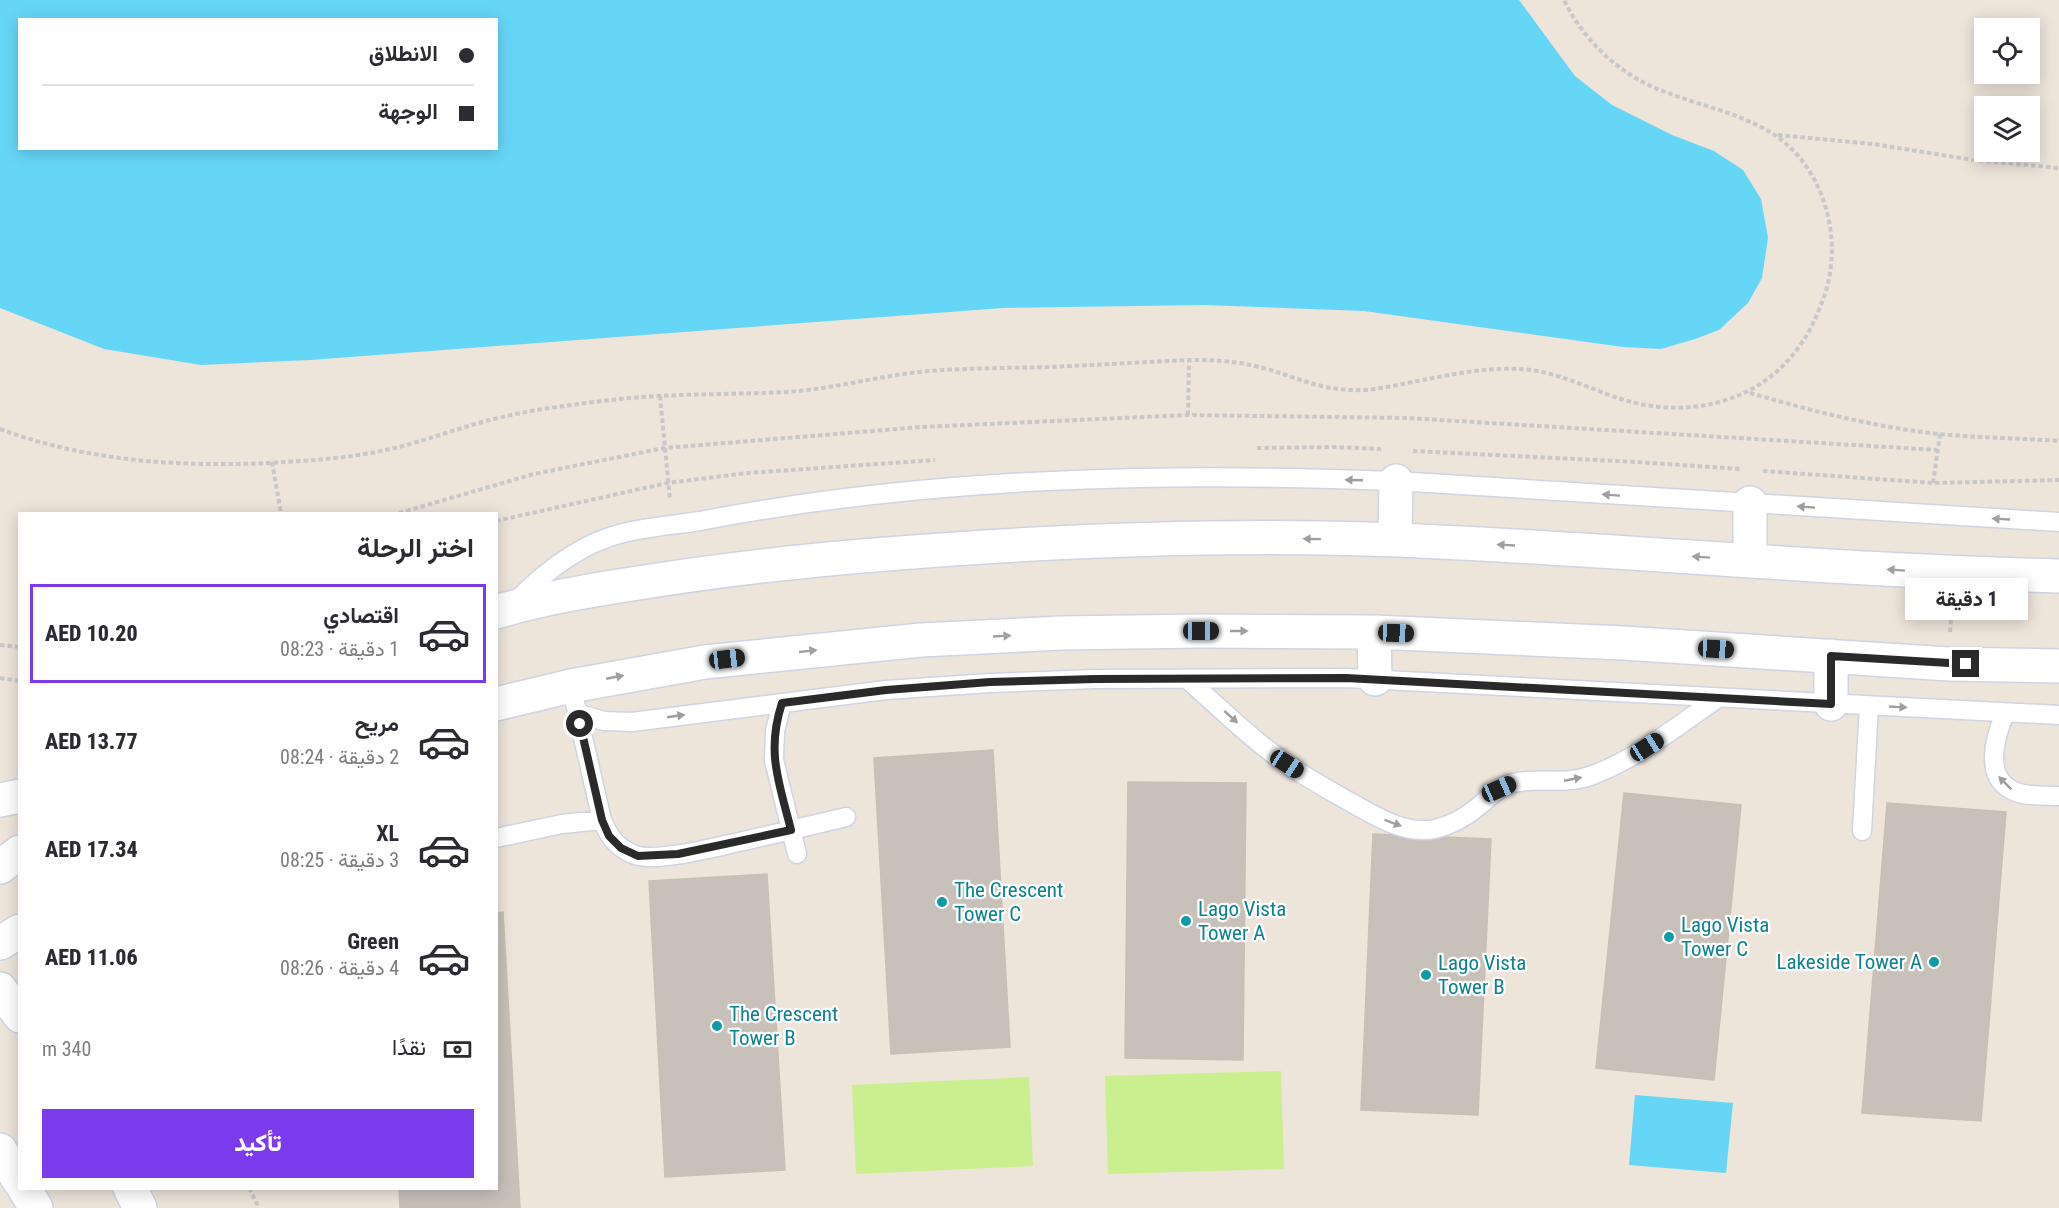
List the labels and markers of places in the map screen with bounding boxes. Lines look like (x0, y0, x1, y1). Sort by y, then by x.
place label: The Crescent Tower C (954, 878, 1063, 926)
marker: The Crescent Tower C (935, 895, 949, 909)
place label: Lago Vista Tower A (1198, 897, 1286, 945)
place label: Lago Vista Tower C (1681, 913, 1769, 961)
marker: Lago Vista Tower A (1179, 914, 1193, 928)
marker: Lago Vista Tower C (1662, 930, 1676, 944)
place label: Lakeside Tower A (1777, 950, 1922, 974)
place label: Lago Vista Tower B (1438, 951, 1526, 999)
marker: Lakeside Tower A (1927, 955, 1941, 969)
marker: Lago Vista Tower B (1419, 968, 1433, 982)
place label: The Crescent Tower B (729, 1002, 838, 1050)
marker: The Crescent Tower B (710, 1019, 724, 1033)

